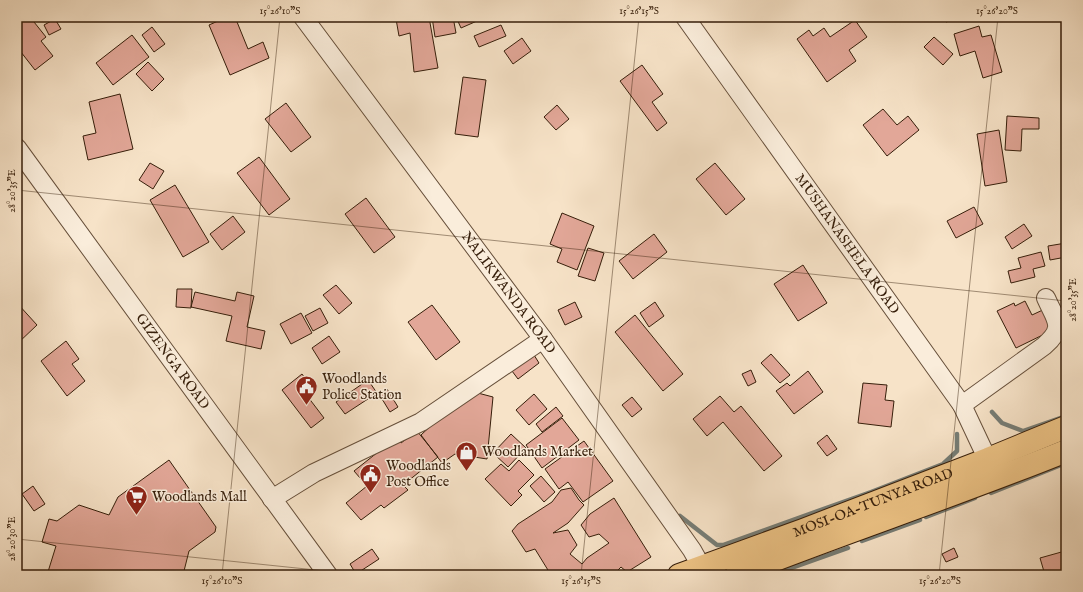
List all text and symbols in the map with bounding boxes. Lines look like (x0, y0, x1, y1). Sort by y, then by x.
text: 15°26'10"S (260, 5, 300, 18)
text: 15°26'15"S (619, 5, 659, 18)
text: 15°26'20"S (976, 5, 1018, 18)
text: 28°20'35"E (6, 169, 19, 213)
street label: MUSHANASHELA ROAD (791, 170, 903, 318)
street label: NALIKWANDA ROAD (457, 228, 560, 357)
text: 28°20'35"E (1067, 278, 1080, 322)
street label: GIZENGA ROAD (131, 310, 213, 413)
place label: Woodlands Police Station (322, 370, 402, 404)
public building icon: Woodlands Police Station (293, 374, 319, 407)
shop icon: Woodlands Market (454, 439, 480, 472)
place label: Woodlands Market (482, 443, 593, 461)
place label: Woodlands Post Office (386, 457, 451, 491)
public building icon: Woodlands Post Office (358, 461, 384, 494)
street label: MOSI-OA-TUNYA ROAD (791, 464, 956, 542)
supermarket icon: Woodlands Mall (123, 484, 149, 517)
place label: Woodlands Mall (152, 488, 247, 506)
text: 28°20'30"E (6, 517, 19, 561)
text: 15°26'10"S (202, 575, 242, 588)
text: 15°26'15"S (561, 575, 601, 588)
text: 15°26'20"S (919, 575, 961, 588)

